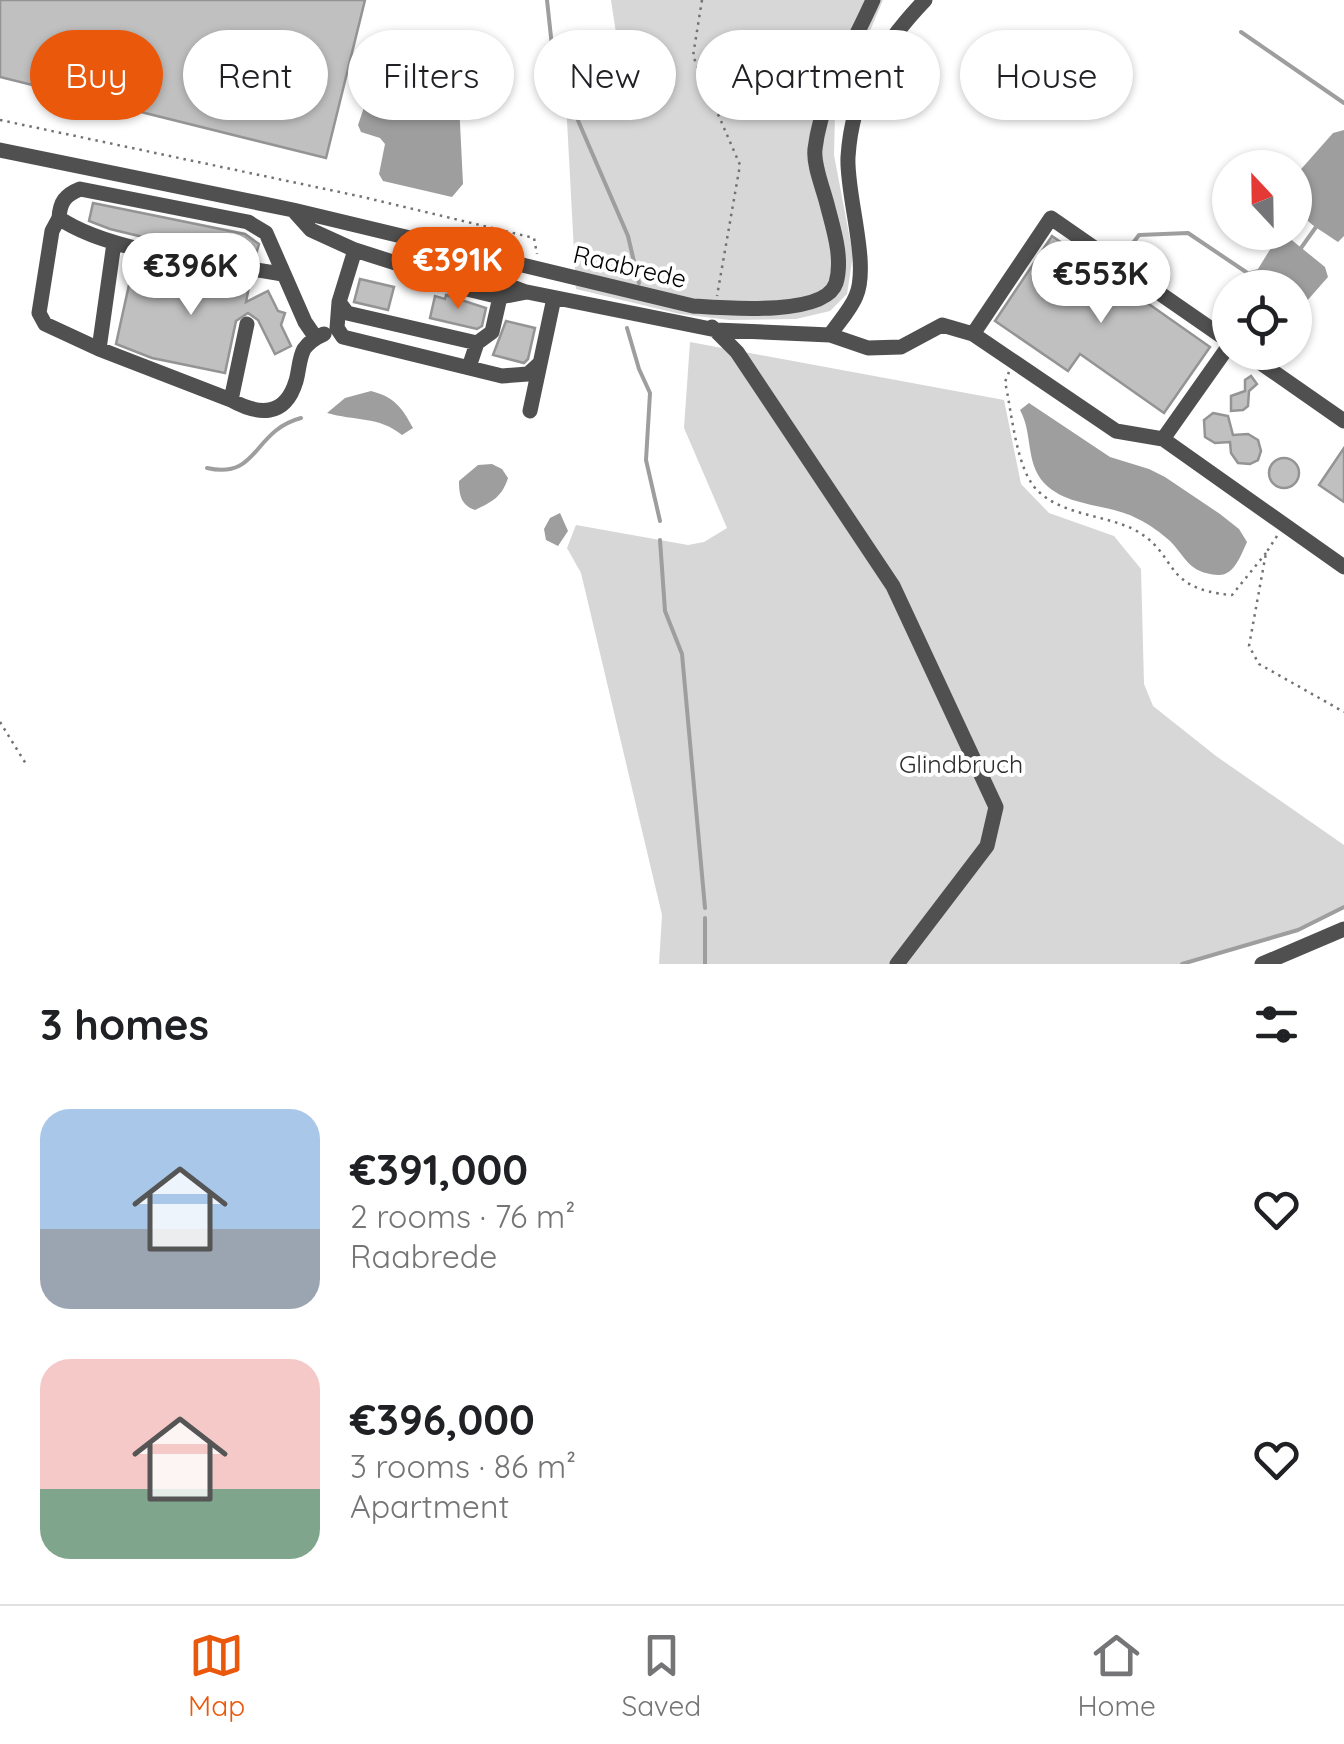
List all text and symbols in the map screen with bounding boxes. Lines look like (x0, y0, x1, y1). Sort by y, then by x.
chip: Buy (30, 30, 163, 120)
chip: Rent (183, 30, 328, 120)
chip: Filters (348, 30, 514, 120)
chip: New (534, 30, 676, 120)
chip: Apartment (696, 30, 940, 120)
chip: House (960, 30, 1133, 120)
north arrow (1212, 150, 1312, 250)
map controls (1212, 150, 1312, 370)
pin: €391K (388, 227, 528, 312)
pin: €396K (121, 233, 261, 318)
street label: Raabrede (570, 238, 690, 294)
text: €391K (414, 239, 502, 279)
pin: €553K (1031, 241, 1171, 326)
text: €396K (144, 245, 238, 285)
text: €553K (1053, 253, 1149, 293)
button: locate (1212, 270, 1312, 370)
park label: Glindbruch (899, 748, 1023, 779)
icon: filters (1249, 997, 1304, 1052)
text: 3 homes (40, 998, 209, 1051)
text: €391,000 (350, 1143, 528, 1196)
icon: home (120, 1149, 240, 1269)
icon: heart (1249, 1182, 1304, 1237)
text: 2 rooms · 76 m² (350, 1196, 575, 1236)
text: Raabrede (350, 1236, 497, 1276)
text: €396,000 (350, 1393, 535, 1446)
icon: home (120, 1399, 240, 1519)
icon: heart (1249, 1432, 1304, 1487)
text: 3 rooms · 86 m² (350, 1446, 576, 1486)
text: Apartment (350, 1486, 509, 1526)
tab: Map (188, 1628, 245, 1723)
tab: Saved (621, 1628, 701, 1723)
tab: Home (1077, 1628, 1156, 1723)

